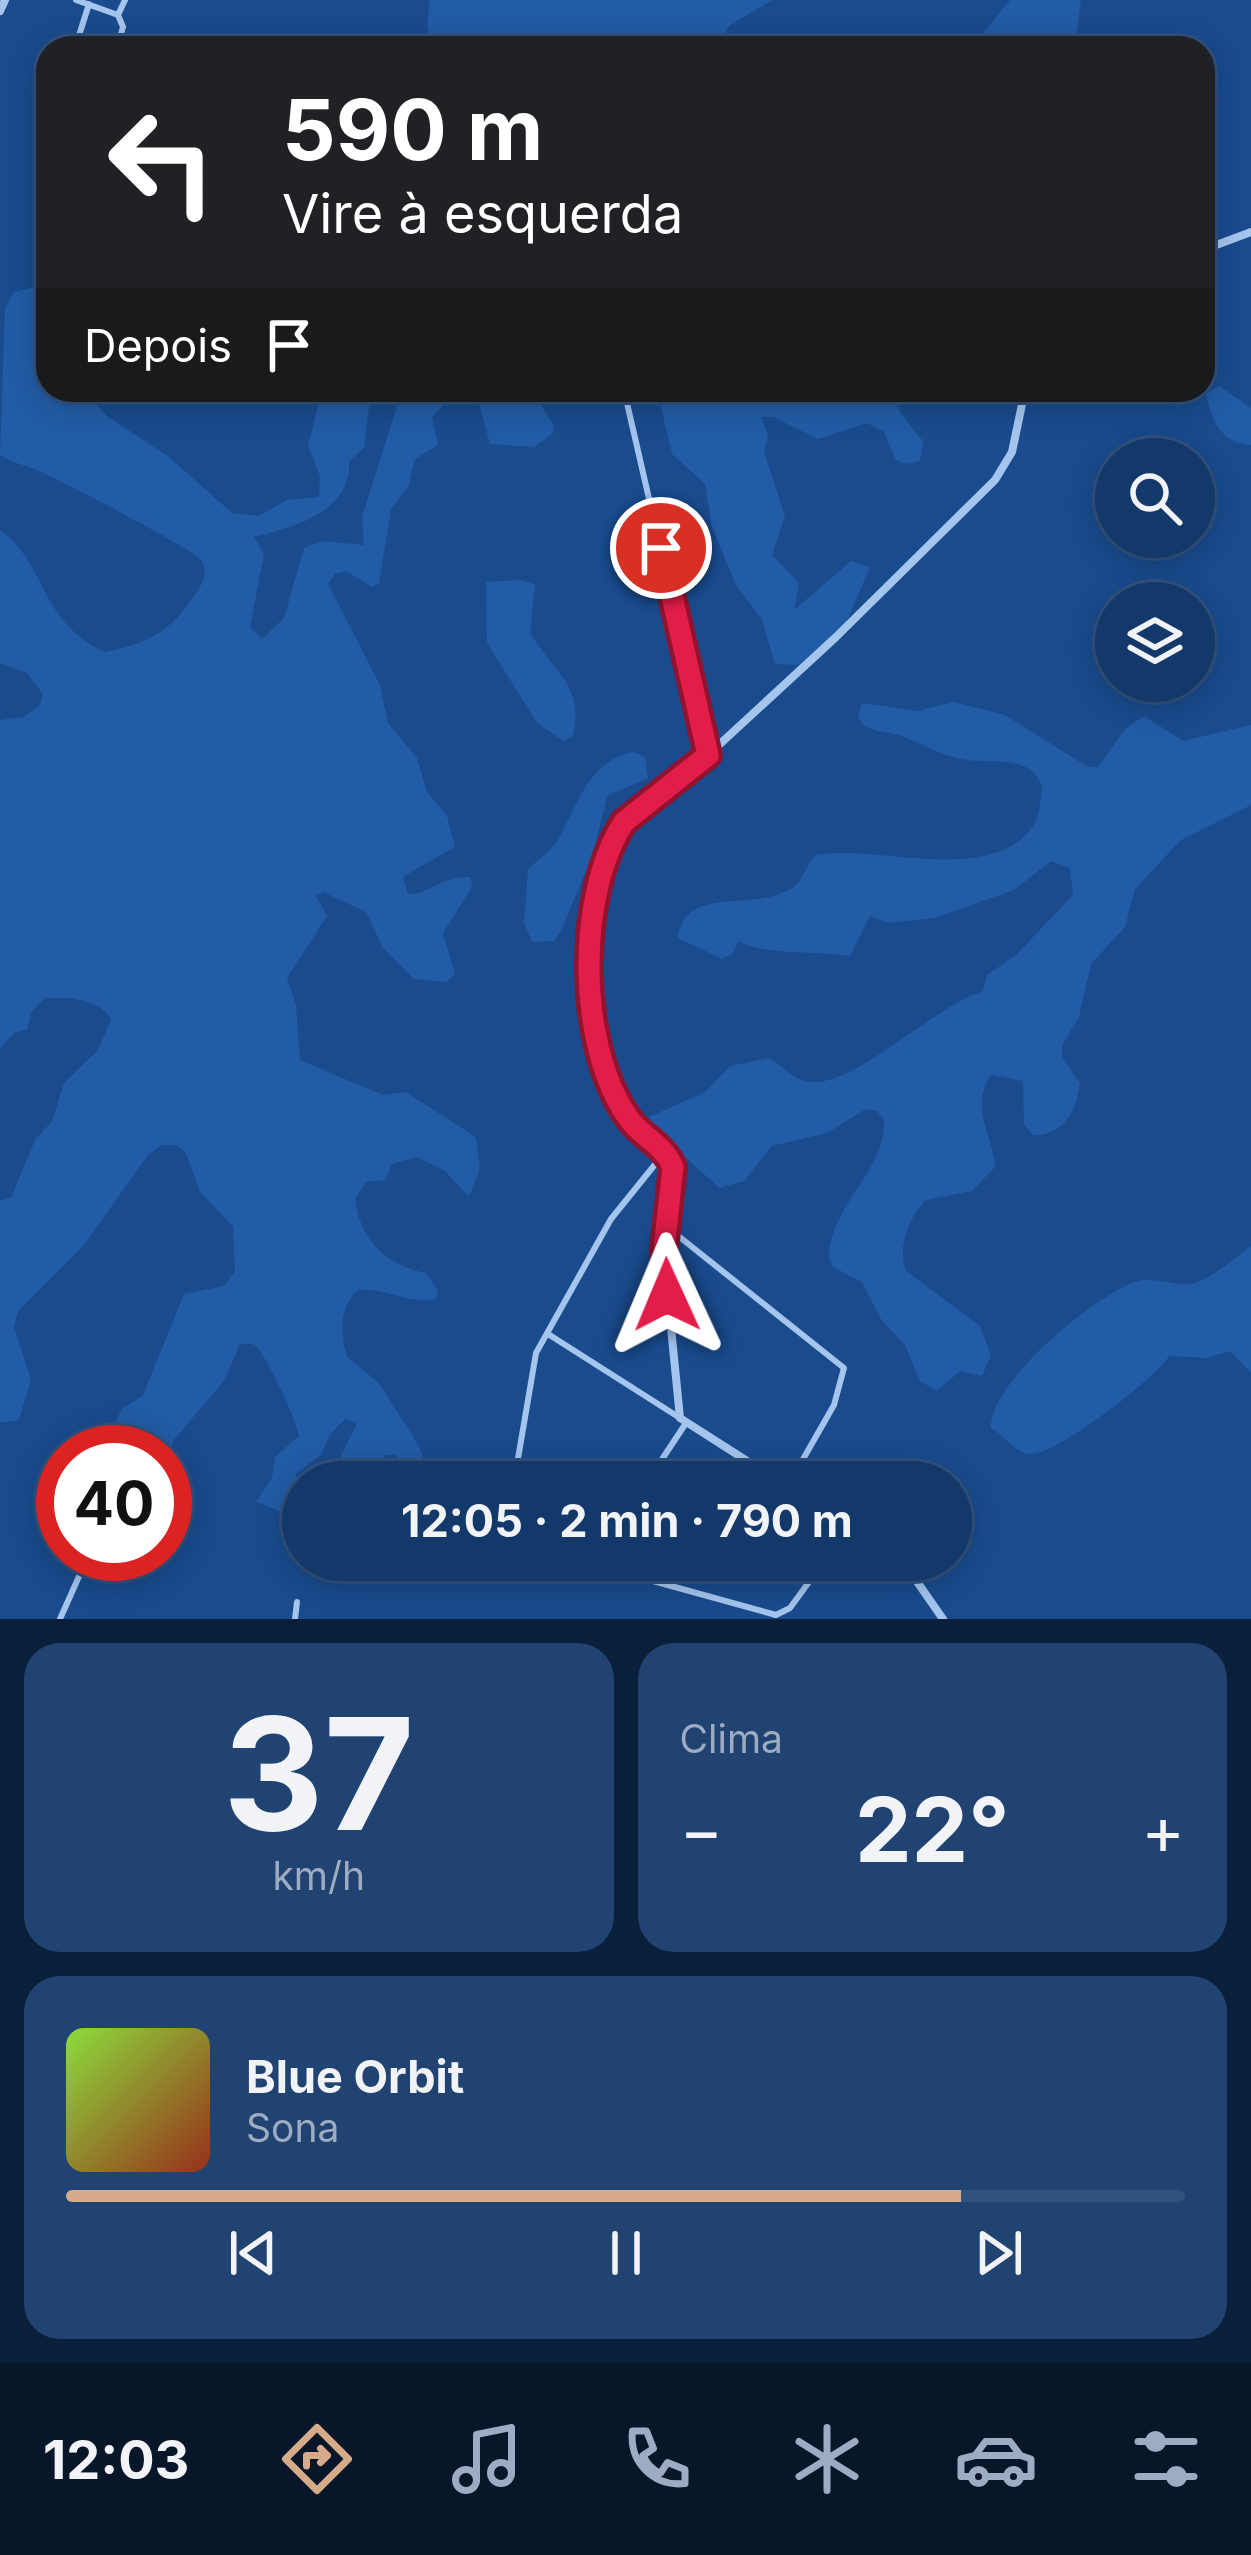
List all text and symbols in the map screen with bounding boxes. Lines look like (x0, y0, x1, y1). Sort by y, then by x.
text: 590 m (282, 79, 543, 180)
icon: left (84, 84, 240, 240)
text: Vire à esquerda (282, 181, 683, 246)
icon: arrive (256, 312, 322, 378)
text: Depois (84, 318, 232, 373)
map controls (1095, 438, 1215, 702)
button: search (1095, 438, 1215, 558)
pin (610, 497, 712, 599)
icon: arrive (628, 515, 694, 581)
button: layers (1095, 582, 1215, 702)
position arrow (604, 1232, 730, 1358)
speed limit sign: 40 (36, 1425, 192, 1581)
text: 12:05 · 2 min · 790 m (401, 1493, 853, 1548)
text: 37 (223, 1679, 414, 1868)
text: Clima (680, 1715, 783, 1762)
text: 22° (855, 1775, 1010, 1884)
text: − (680, 1790, 723, 1870)
text: + (1141, 1790, 1185, 1870)
text: km/h (272, 1852, 365, 1899)
text: Blue Orbit (246, 2049, 464, 2104)
text: Sona (246, 2104, 339, 2151)
icon: previous (220, 2220, 286, 2286)
icon: pause (593, 2220, 659, 2286)
icon: next (966, 2220, 1032, 2286)
icon: directions (275, 2417, 359, 2501)
icon: music (445, 2417, 529, 2501)
icon: phone (615, 2417, 699, 2501)
icon: climate (785, 2417, 869, 2501)
icon: car (954, 2417, 1038, 2501)
icon: filters (1124, 2417, 1208, 2501)
text: 12:03 (43, 2427, 189, 2492)

